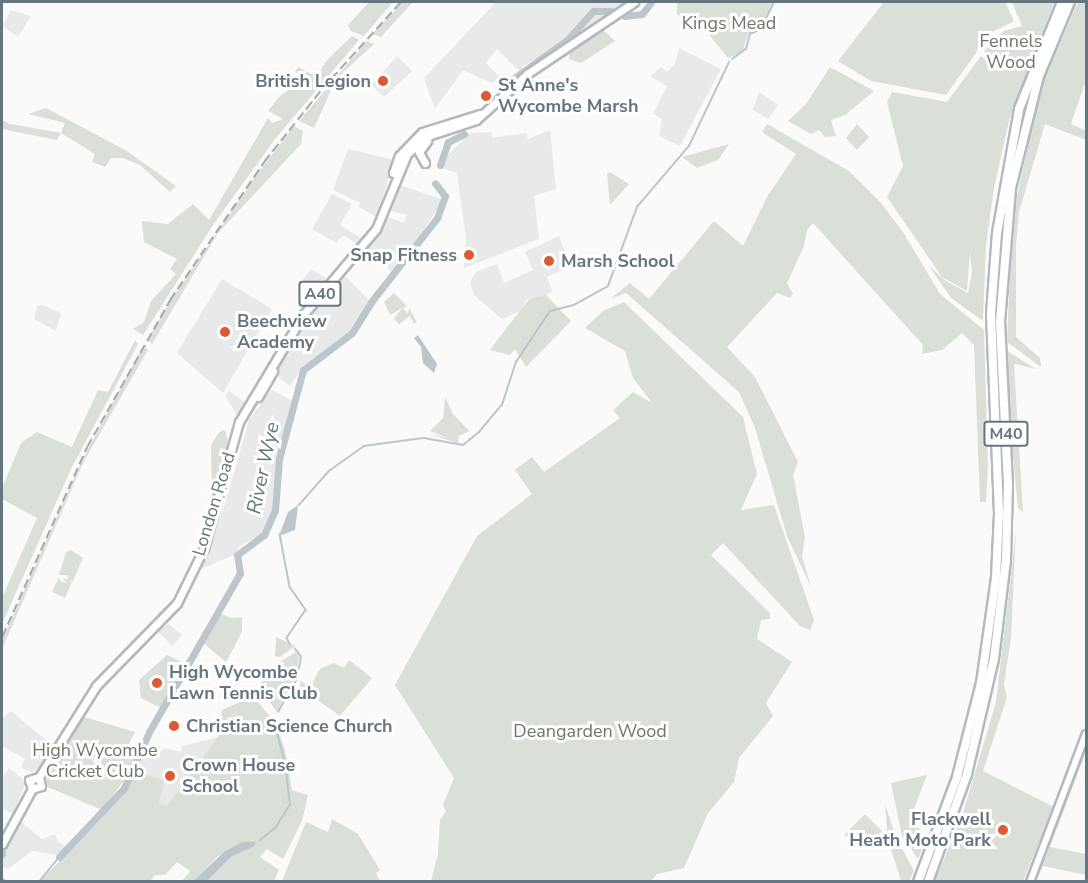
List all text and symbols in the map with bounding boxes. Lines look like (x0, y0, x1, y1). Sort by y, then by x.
park label: Kings Mead (682, 12, 776, 34)
park label: Fennels Wood (979, 31, 1043, 74)
place label: British Legion (255, 70, 371, 92)
marker: British Legion (376, 74, 390, 88)
place label: St Anne's Wycombe Marsh (498, 75, 638, 118)
marker: St Anne's Wycombe Marsh (479, 89, 493, 103)
place label: Snap Fitness (350, 244, 457, 266)
marker: Snap Fitness (462, 248, 476, 262)
place label: Marsh School (561, 250, 674, 272)
marker: Marsh School (542, 254, 556, 268)
road number: A40 (298, 281, 342, 307)
place label: Beechview Academy (237, 311, 327, 354)
marker: Beechview Academy (218, 325, 232, 339)
water label: River Wye (242, 420, 284, 516)
road number: M40 (982, 421, 1030, 447)
street label: London Road (188, 450, 240, 558)
place label: High Wycombe Lawn Tennis Club (169, 662, 318, 704)
marker: High Wycombe Lawn Tennis Club (150, 676, 164, 690)
place label: Christian Science Church (186, 715, 393, 737)
marker: Christian Science Church (167, 719, 181, 733)
park label: Deangarden Wood (513, 720, 667, 742)
park label: High Wycombe Cricket Club (32, 740, 158, 783)
place label: Crown House School (182, 755, 295, 798)
marker: Crown House School (163, 769, 177, 783)
place label: Flackwell Heath Moto Park (849, 809, 991, 852)
marker: Flackwell Heath Moto Park (996, 823, 1010, 837)

